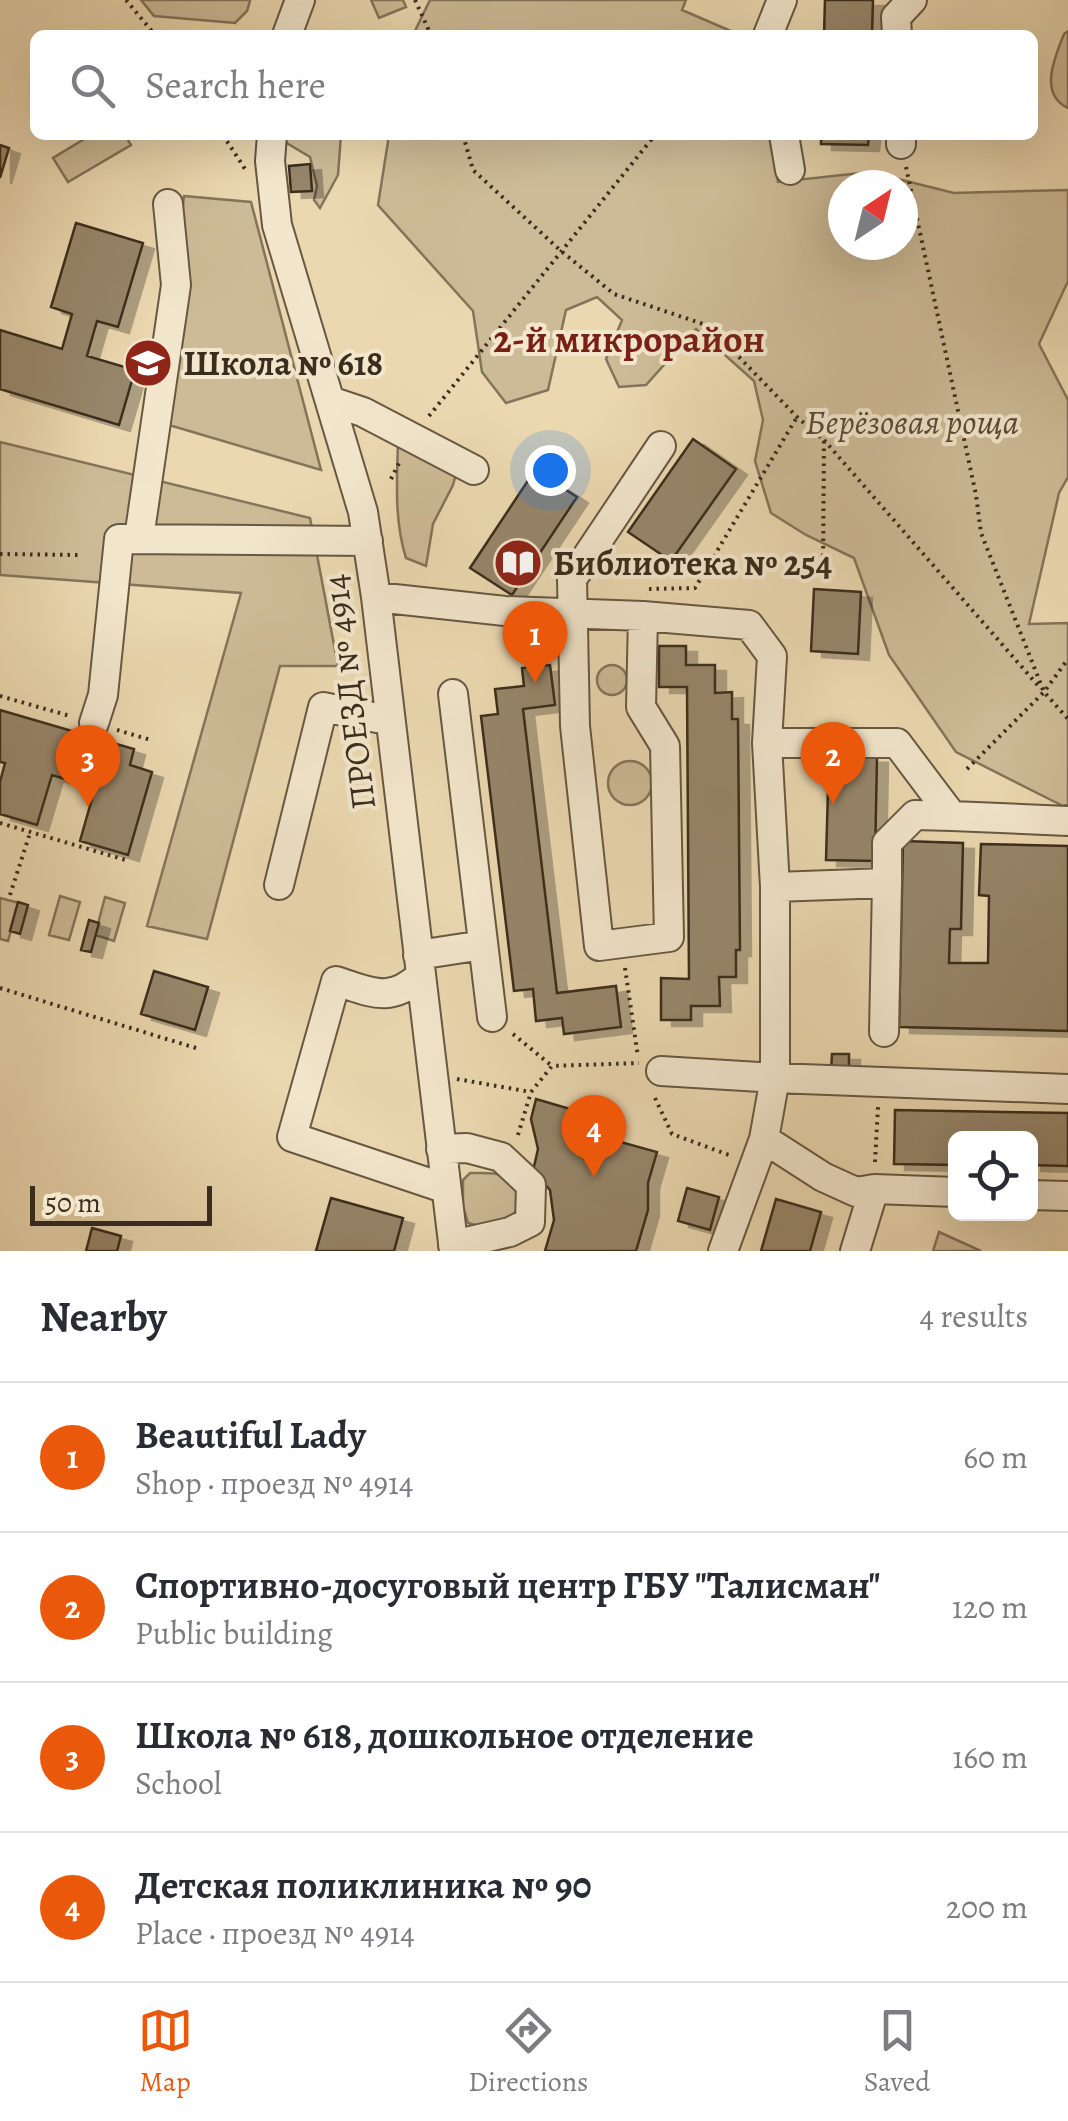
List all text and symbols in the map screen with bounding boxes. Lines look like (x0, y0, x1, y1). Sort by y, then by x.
search box (30, 30, 1038, 140)
icon: search (65, 58, 120, 113)
text: Search here (145, 59, 326, 111)
north arrow (828, 170, 918, 260)
district label: 2-й микрорайон (493, 313, 765, 365)
school or university icon: Школа № 618 (122, 337, 174, 389)
place label: Школа № 618 (183, 339, 383, 387)
park label: Берёзовая роща (805, 398, 1019, 446)
your location (525, 445, 576, 496)
library icon: Библиотека № 254 (492, 537, 544, 589)
place label: Библиотека № 254 (553, 539, 832, 587)
street label: ПРОЕЗД № 4914 (311, 572, 387, 812)
pin: 1 (502, 600, 568, 683)
pin: 2 (800, 722, 866, 804)
pin: 3 (56, 724, 120, 807)
pin: 4 (562, 1094, 626, 1177)
map controls (948, 1131, 1038, 1221)
button: locate (948, 1131, 1038, 1221)
scale bar (30, 1181, 212, 1226)
text: 50 m (45, 1184, 101, 1222)
text: Nearby (40, 1288, 167, 1345)
text: 4 results (919, 1294, 1028, 1338)
text: Beautiful Lady (135, 1409, 366, 1461)
text: 1 (67, 1435, 78, 1479)
text: 60 m (963, 1435, 1028, 1479)
text: Shop · проезд № 4914 (135, 1461, 413, 1505)
text: Спортивно-досуговый центр ГБУ "Талисман" (135, 1559, 880, 1611)
text: 2 (65, 1585, 80, 1629)
text: 120 m (952, 1585, 1028, 1629)
text: Public building (135, 1611, 333, 1655)
text: Школа № 618, дошкольное отделение (135, 1709, 754, 1761)
text: 3 (66, 1735, 79, 1779)
text: 160 m (952, 1735, 1028, 1779)
text: School (135, 1761, 222, 1805)
text: Детская поликлиника № 90 (135, 1859, 592, 1911)
text: 4 (65, 1885, 80, 1929)
text: 200 m (946, 1885, 1028, 1929)
text: Place · проезд № 4914 (135, 1911, 415, 1955)
tab: Map (138, 2003, 193, 2101)
tab: Directions (468, 2003, 588, 2101)
tab: Saved (864, 2003, 930, 2101)

